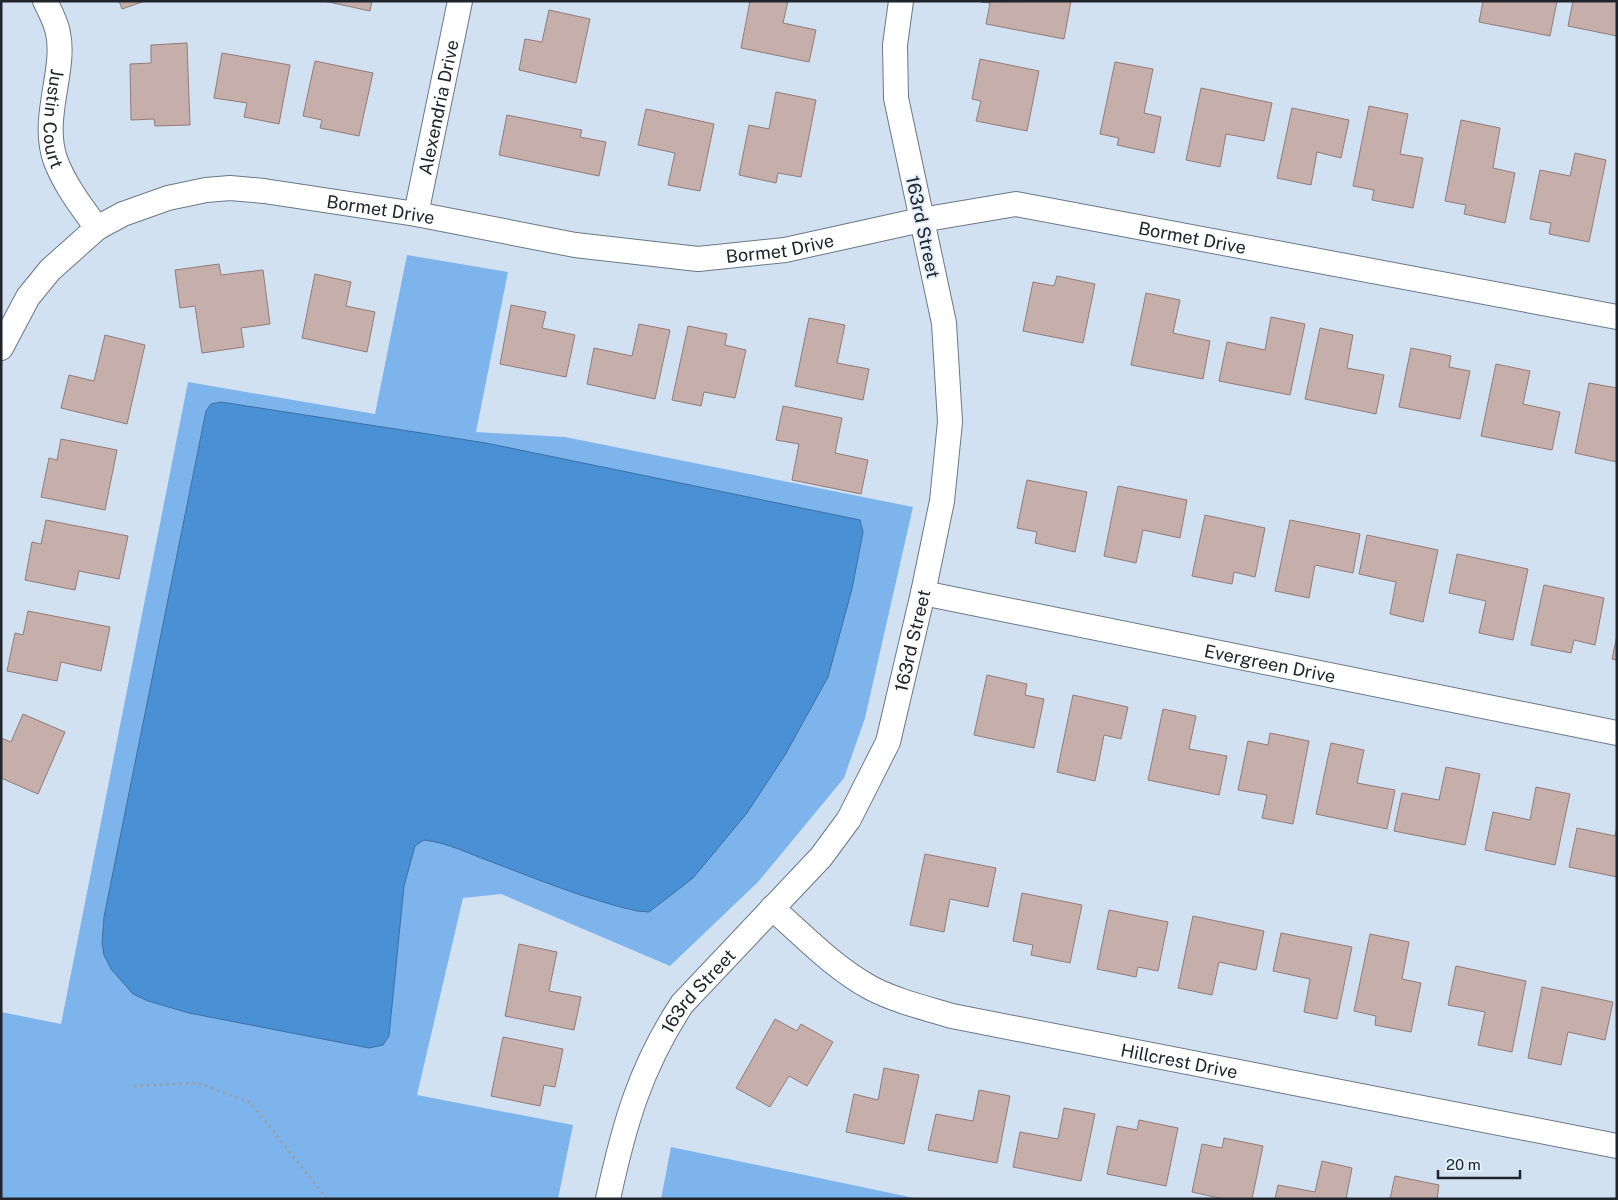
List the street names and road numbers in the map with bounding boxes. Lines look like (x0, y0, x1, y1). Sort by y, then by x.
street label: Alexendria Drive (414, 38, 462, 177)
street label: Justin Court (40, 68, 69, 171)
street label: 163rd Street (902, 174, 944, 280)
street label: Bormet Drive (325, 190, 437, 228)
street label: Bormet Drive (1137, 217, 1248, 258)
street label: Bormet Drive (725, 229, 836, 267)
street label: 163rd Street (890, 587, 934, 694)
street label: Evergreen Drive (1203, 640, 1337, 686)
street label: 163rd Street (656, 944, 739, 1037)
street label: Hillcrest Drive (1119, 1039, 1240, 1082)

